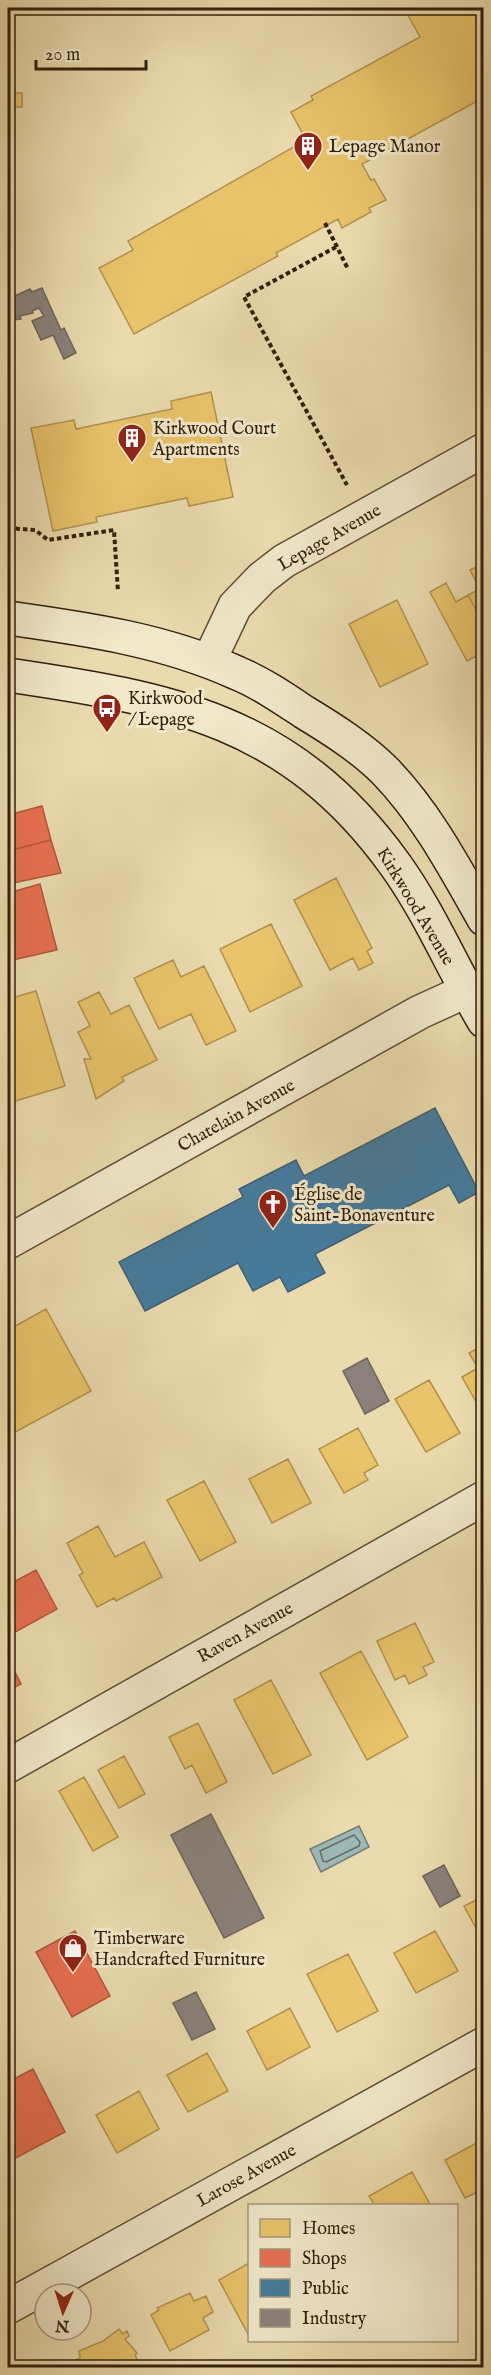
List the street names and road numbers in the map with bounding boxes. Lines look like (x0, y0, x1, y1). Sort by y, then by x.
street label: Lepage Avenue (274, 499, 386, 577)
street label: Kirkwood Avenue (370, 844, 459, 970)
street label: Chatelain Avenue (174, 1075, 299, 1158)
street label: Raven Avenue (194, 1598, 298, 1669)
street label: Larose Avenue (193, 2139, 301, 2213)

